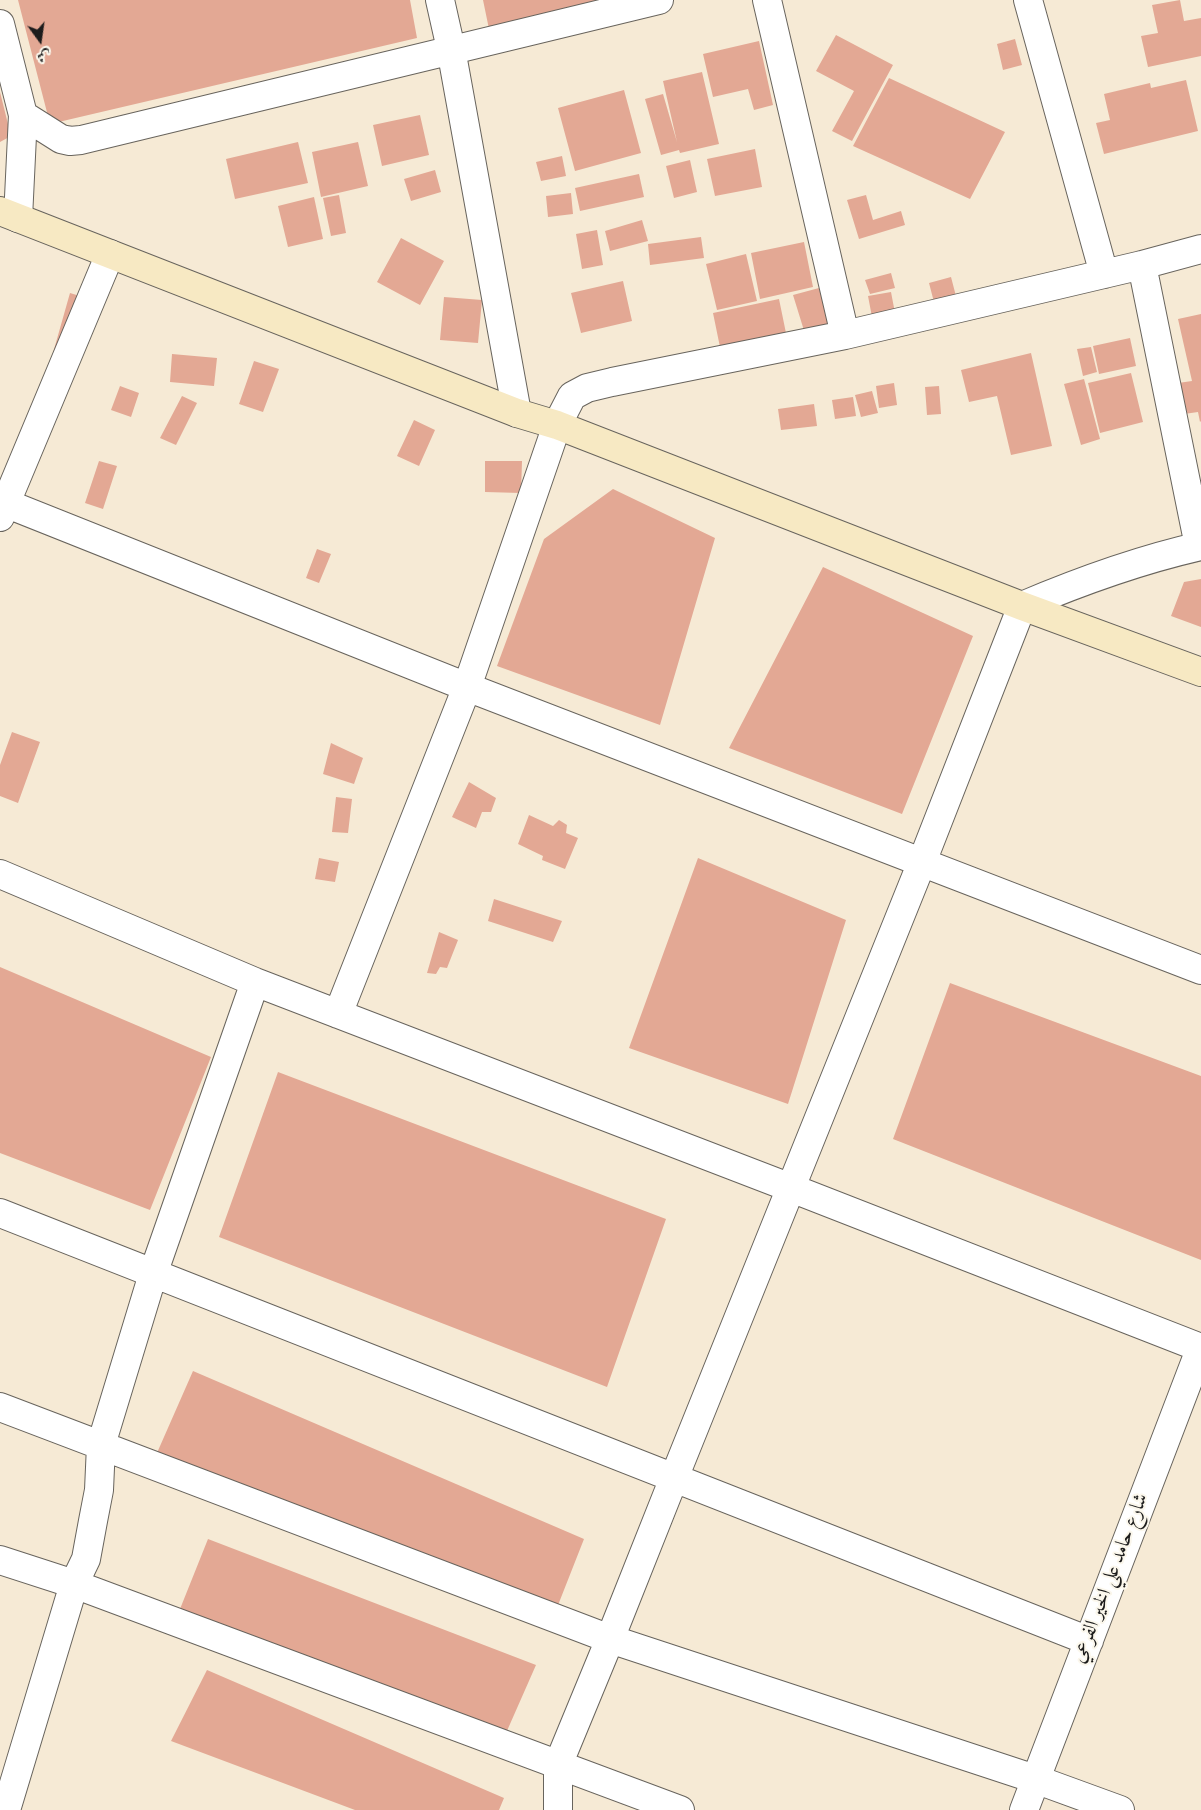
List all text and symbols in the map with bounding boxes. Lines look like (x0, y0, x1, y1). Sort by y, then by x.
north arrow (15, 15, 65, 65)
text: ش (34, 43, 53, 66)
street label: شارع حامد علي الخير الفرعي (1069, 1491, 1155, 1667)

